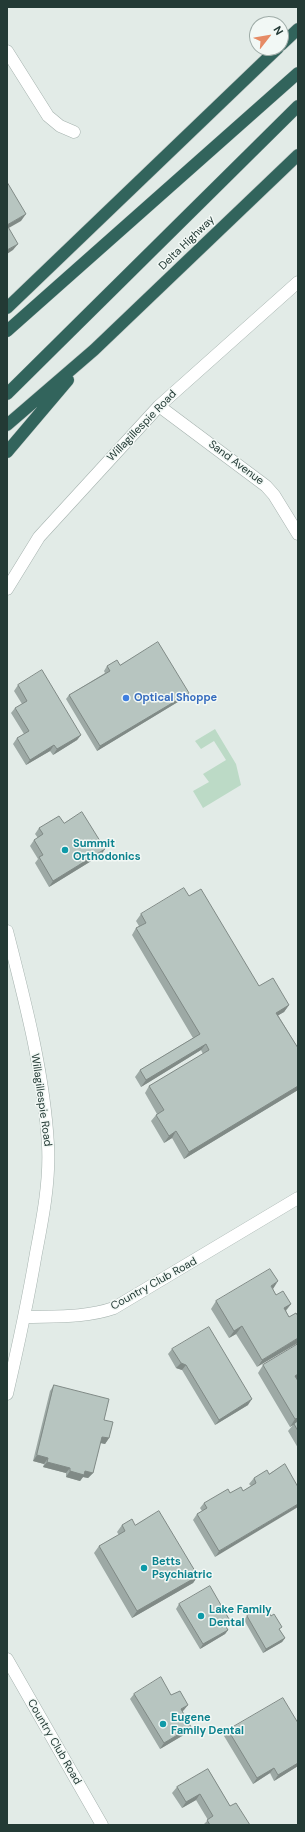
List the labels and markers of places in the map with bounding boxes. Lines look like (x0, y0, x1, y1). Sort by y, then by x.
place label: Optical Shoppe (134, 691, 217, 705)
marker: Optical Shoppe (121, 693, 131, 703)
place label: Summit Orthodonics (73, 837, 141, 863)
marker: Summit Orthodonics (60, 845, 70, 855)
place label: Betts Psychiatric (152, 1555, 212, 1581)
marker: Betts Psychiatric (139, 1563, 149, 1573)
place label: Lake Family Dental (209, 1603, 272, 1629)
marker: Lake Family Dental (196, 1611, 206, 1621)
place label: Eugene Family Dental (171, 1711, 244, 1737)
marker: Eugene Family Dental (158, 1719, 168, 1729)

